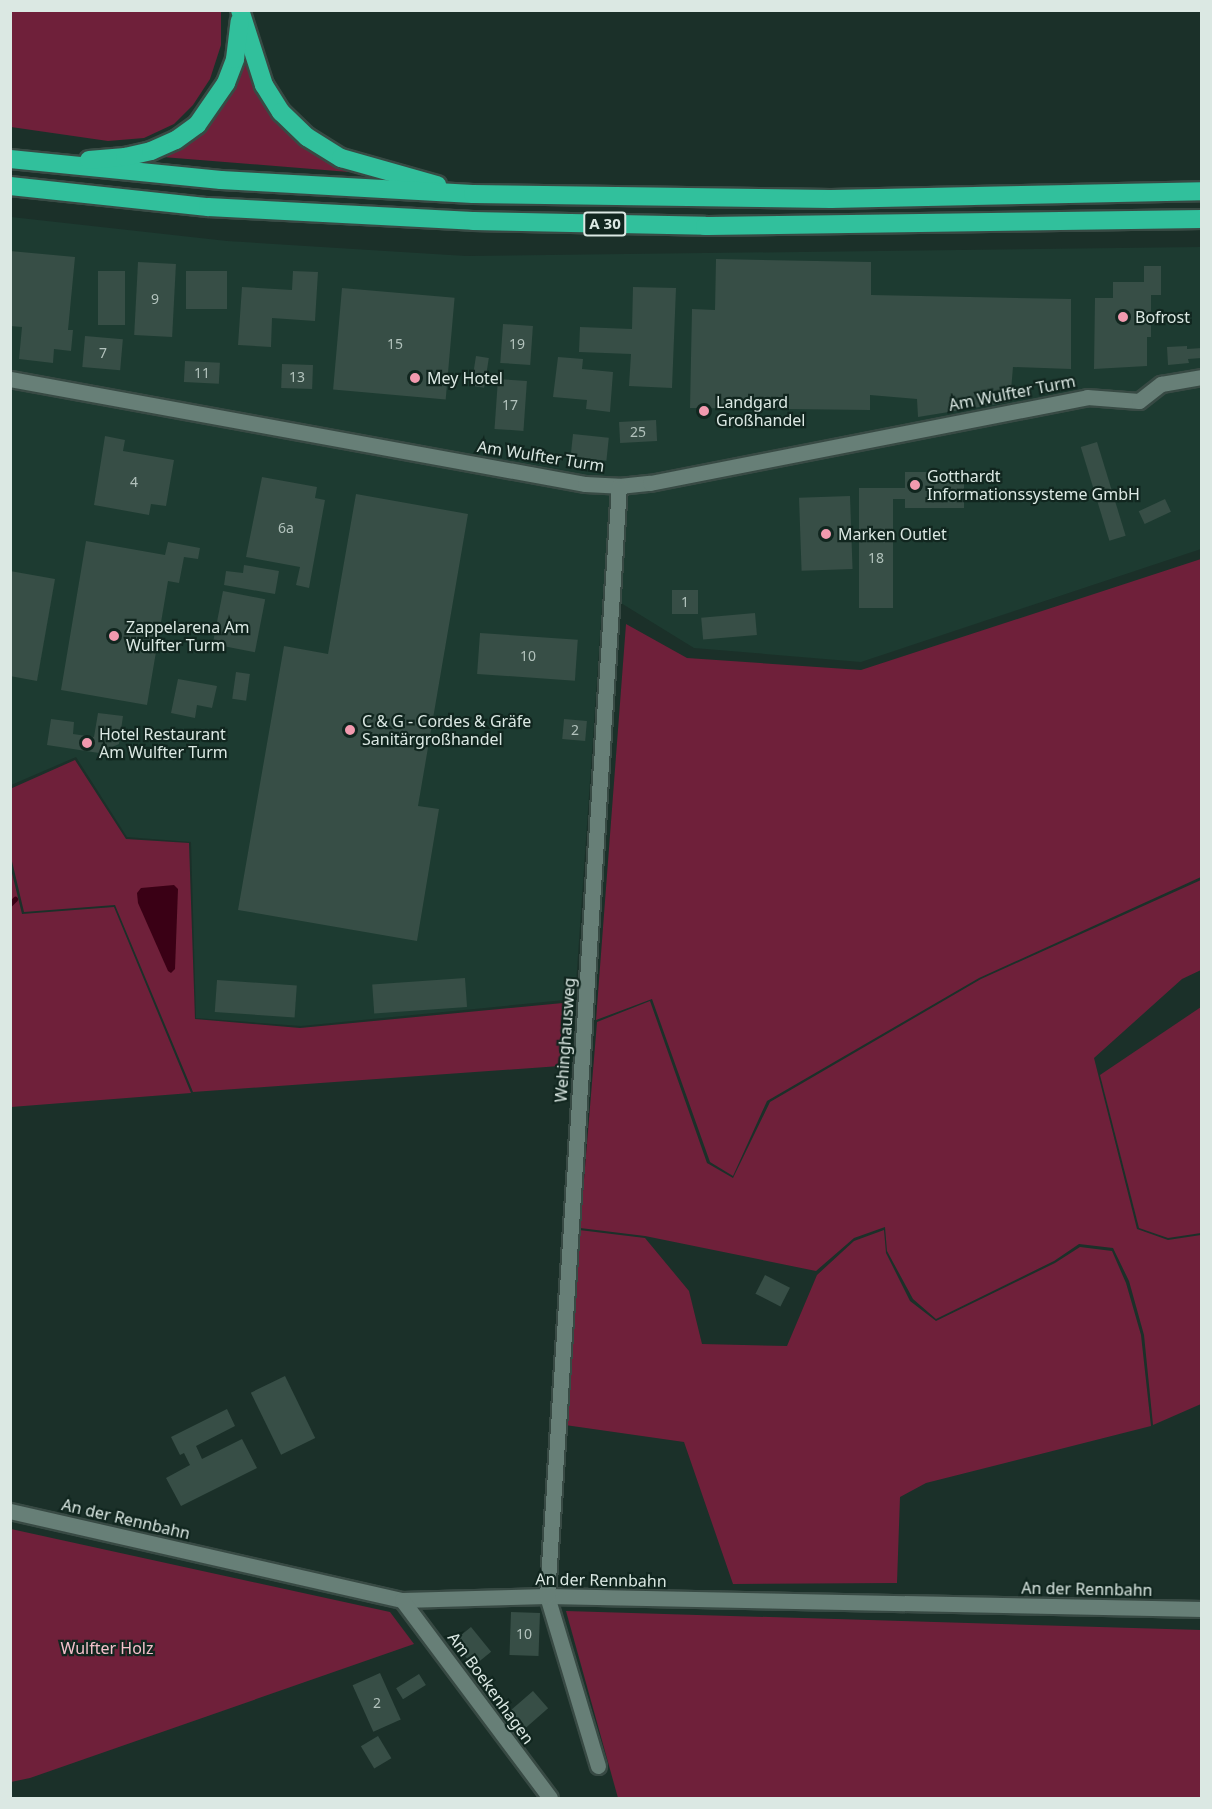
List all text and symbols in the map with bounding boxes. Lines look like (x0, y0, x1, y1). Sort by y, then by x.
road number: A 30 (582, 212, 628, 236)
house number: 9 (151, 291, 159, 307)
place label: Bofrost (1135, 307, 1190, 327)
marker: Bofrost (1116, 310, 1130, 324)
house number: 15 (387, 336, 403, 352)
house number: 19 (509, 336, 525, 352)
house number: 7 (99, 345, 107, 361)
house number: 11 (194, 365, 210, 381)
place label: Mey Hotel (427, 368, 503, 388)
house number: 13 (289, 369, 305, 385)
marker: Mey Hotel (408, 371, 422, 385)
street label: Am Wulfter Turm (947, 371, 1077, 415)
place label: Landgard Großhandel (716, 392, 805, 430)
house number: 17 (502, 397, 518, 413)
marker: Landgard Großhandel (697, 404, 711, 418)
house number: 25 (630, 424, 646, 440)
street label: Am Wulfter Turm (476, 436, 606, 476)
place label: Gotthardt Informationssysteme GmbH (927, 466, 1140, 504)
house number: 4 (130, 474, 138, 490)
marker: Gotthardt Informationssysteme GmbH (908, 478, 922, 492)
house number: 6a (278, 520, 294, 536)
place label: Marken Outlet (838, 524, 947, 544)
marker: Marken Outlet (819, 527, 833, 541)
house number: 18 (868, 550, 884, 566)
house number: 1 (681, 594, 689, 610)
place label: Zappelarena Am Wulfter Turm (126, 617, 249, 655)
marker: Zappelarena Am Wulfter Turm (107, 629, 121, 643)
house number: 10 (520, 648, 536, 664)
place label: C & G - Cordes & Gräfe Sanitärgroßhandel (362, 711, 531, 749)
house number: 2 (571, 722, 579, 738)
marker: C & G - Cordes & Gräfe Sanitärgroßhandel (343, 723, 357, 737)
place label: Hotel Restaurant Am Wulfter Turm (99, 724, 228, 762)
marker: Hotel Restaurant Am Wulfter Turm (80, 736, 94, 750)
street label: Wehinghausweg (551, 977, 579, 1103)
street label: An der Rennbahn (60, 1495, 192, 1543)
street label: An der Rennbahn (535, 1569, 667, 1591)
street label: An der Rennbahn (1021, 1578, 1153, 1600)
house number: 10 (516, 1626, 532, 1642)
street label: Am Boekenhagen (444, 1628, 538, 1748)
park label: Wulfter Holz (61, 1638, 153, 1658)
house number: 2 (373, 1695, 381, 1711)

